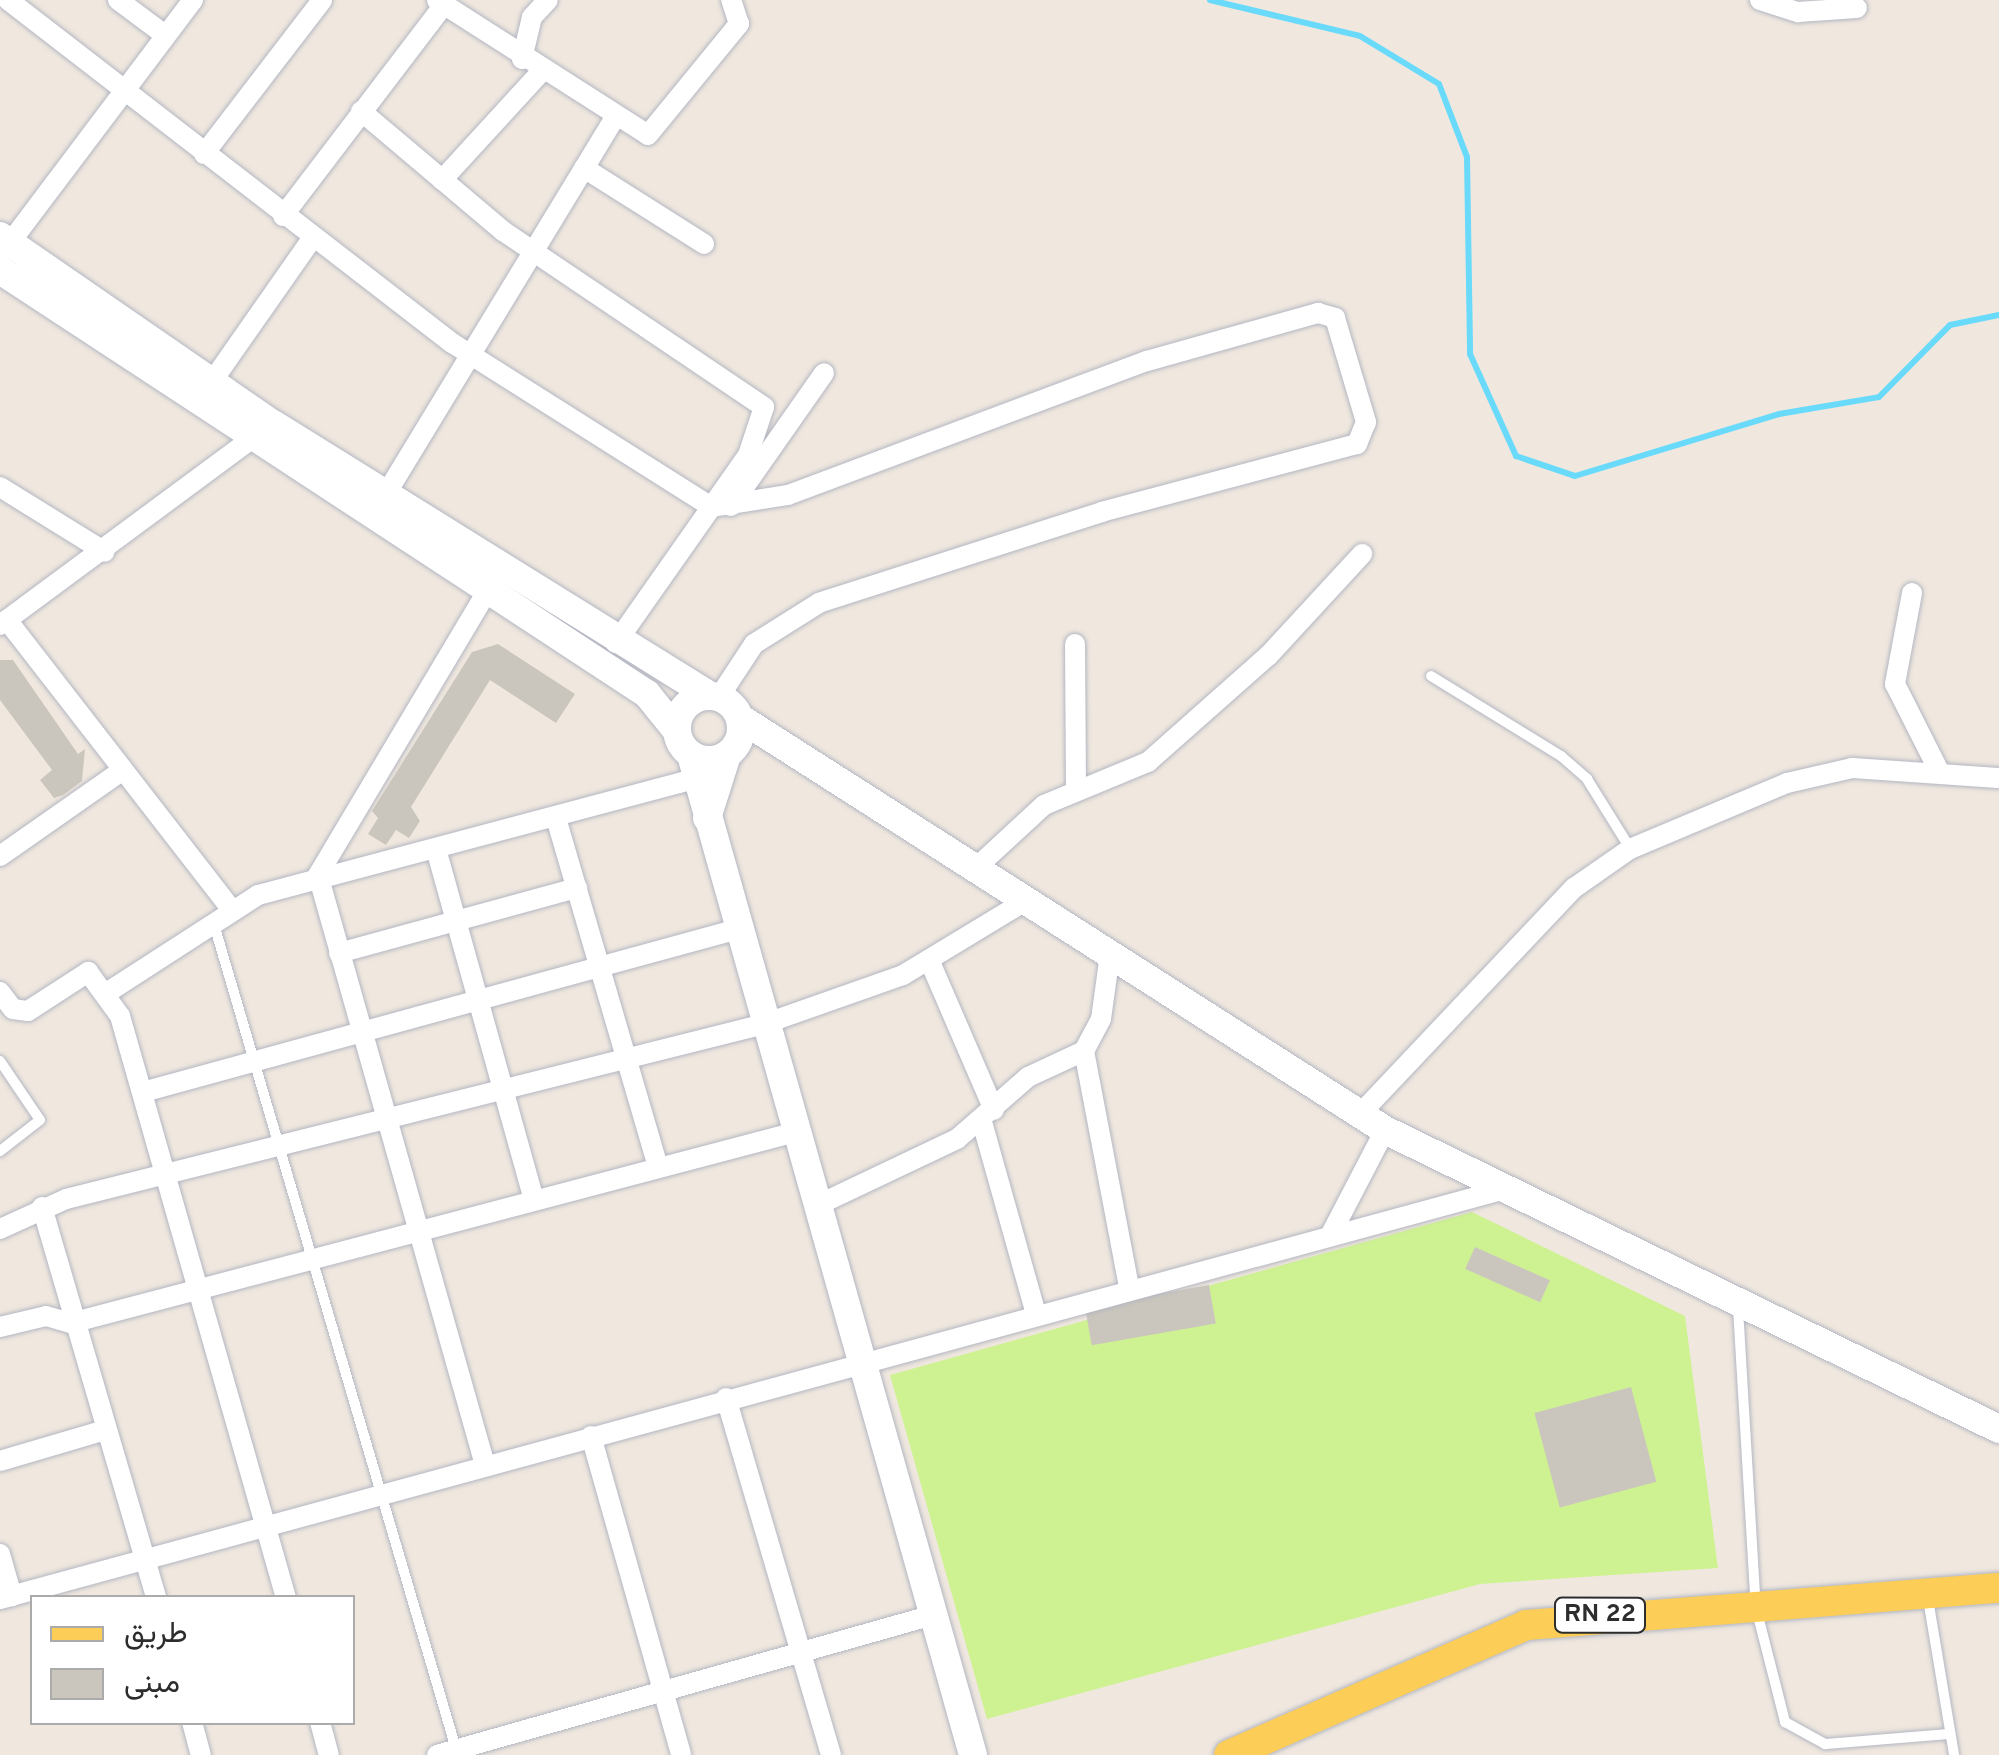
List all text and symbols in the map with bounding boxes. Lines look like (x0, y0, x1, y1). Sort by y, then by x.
legend (30, 1595, 355, 1725)
road number: RN 22 (1552, 1595, 1648, 1635)
text: طريق (124, 1616, 188, 1653)
text: مبنى (124, 1666, 180, 1703)

